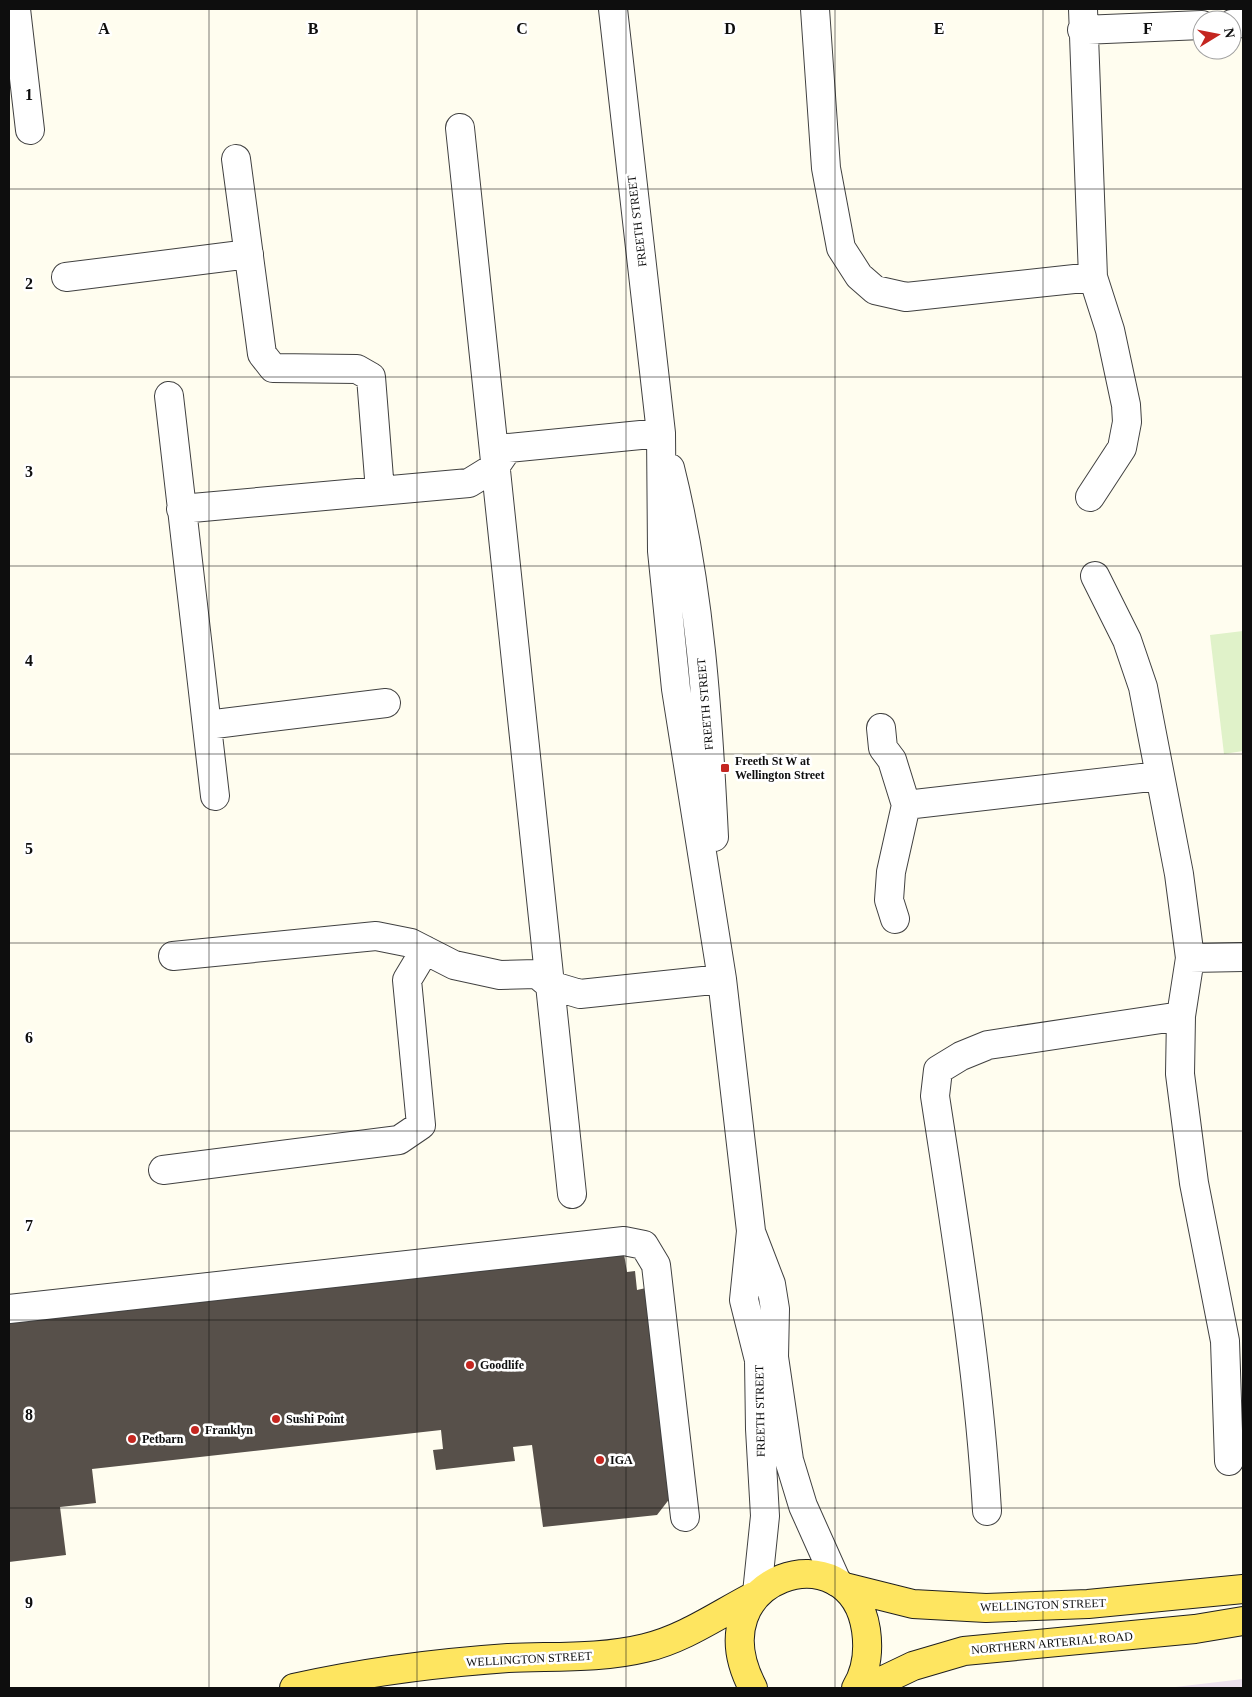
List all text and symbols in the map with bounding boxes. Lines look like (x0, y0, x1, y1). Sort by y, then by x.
north arrow (1192, 10, 1242, 60)
text: A (98, 20, 110, 37)
text: B (308, 20, 319, 37)
text: C (516, 20, 528, 37)
text: D (724, 20, 736, 37)
text: E (934, 20, 944, 37)
text: F (1143, 20, 1153, 37)
text: N (1221, 27, 1238, 39)
text: 1 (25, 86, 33, 103)
street label: FREETH STREET (624, 174, 650, 268)
text: 2 (25, 275, 33, 292)
text: 3 (25, 463, 33, 480)
text: 4 (25, 652, 33, 669)
street label: FREETH STREET (694, 657, 716, 751)
place label: Freeth St W at Wellington Street (735, 754, 824, 782)
marker: Freeth St W at Wellington Street (719, 762, 731, 774)
text: 5 (25, 840, 33, 857)
text: 6 (25, 1029, 33, 1046)
text: 7 (25, 1217, 33, 1234)
place label: Goodlife (480, 1358, 525, 1372)
marker: Goodlife (464, 1359, 476, 1371)
street label: FREETH STREET (752, 1364, 768, 1457)
text: 8 (25, 1406, 33, 1423)
place label: Sushi Point (286, 1412, 344, 1426)
marker: Sushi Point (270, 1413, 282, 1425)
place label: Franklyn (205, 1423, 253, 1437)
marker: Franklyn (189, 1424, 201, 1436)
place label: Petbarn (142, 1432, 184, 1446)
marker: Petbarn (126, 1433, 138, 1445)
place label: IGA (610, 1453, 633, 1467)
marker: IGA (594, 1454, 606, 1466)
text: 9 (25, 1594, 33, 1611)
street label: WELLINGTON STREET (980, 1596, 1107, 1614)
street label: NORTHERN ARTERIAL ROAD (971, 1629, 1134, 1657)
street label: WELLINGTON STREET (466, 1649, 593, 1669)

